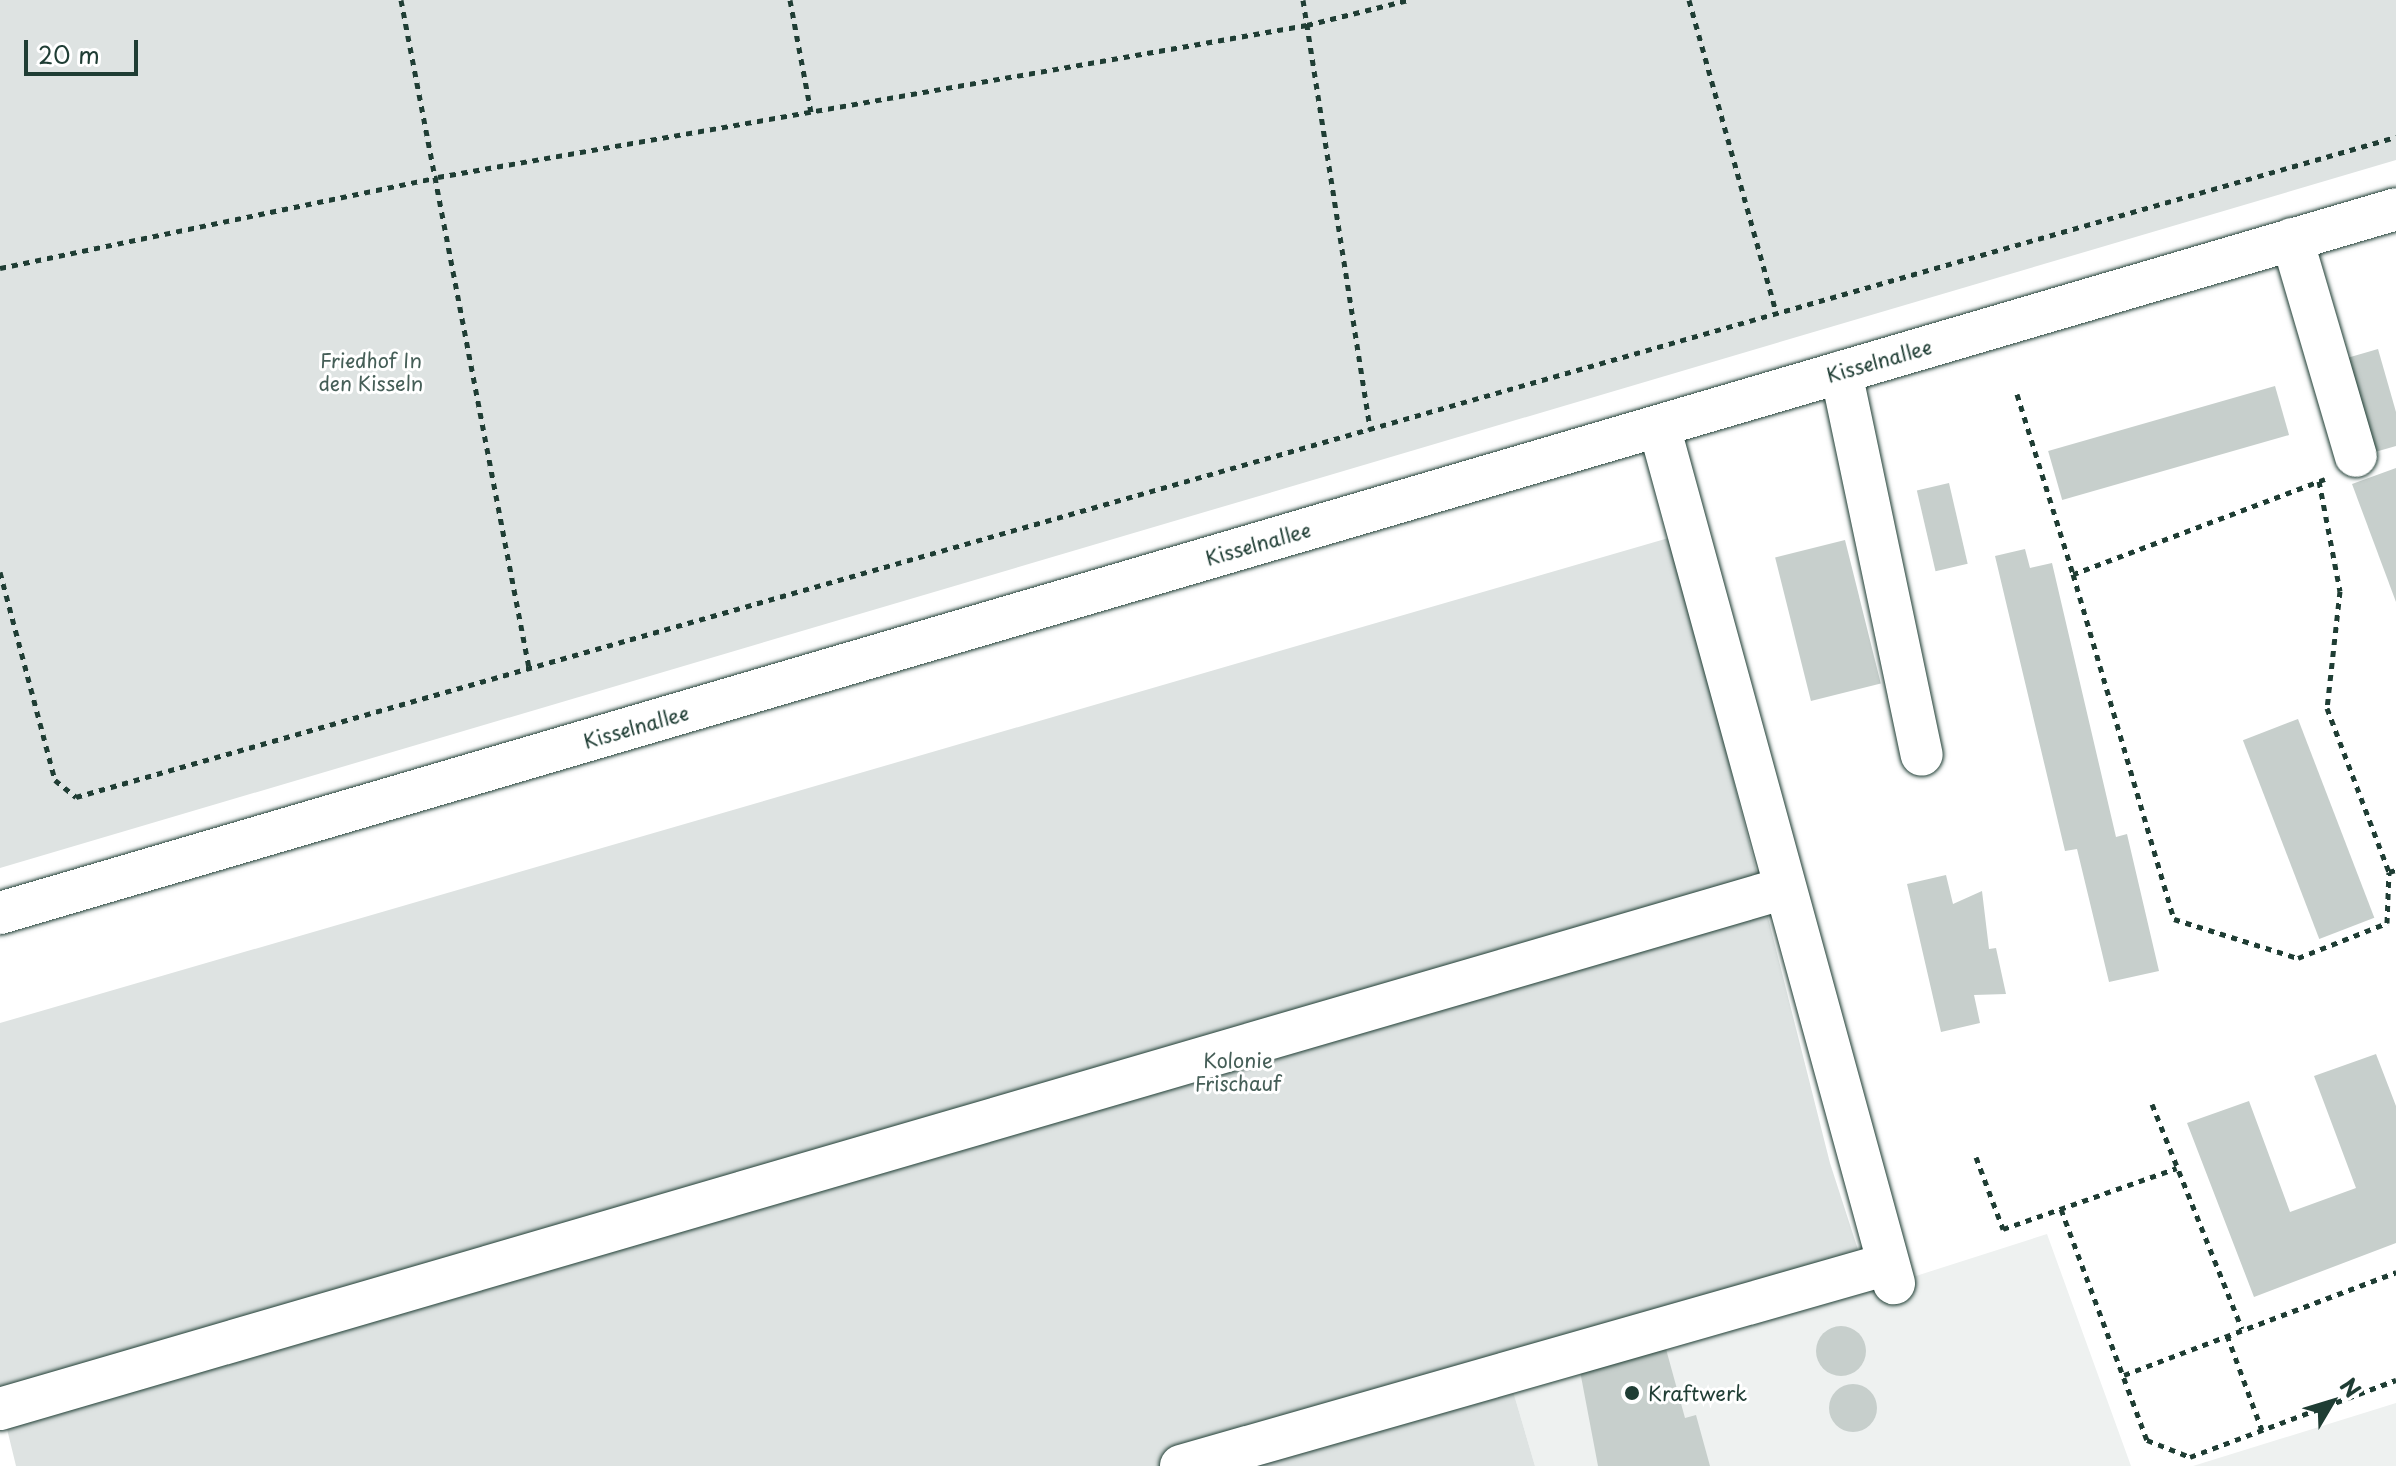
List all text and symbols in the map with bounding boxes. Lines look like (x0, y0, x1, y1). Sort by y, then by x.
scale bar (28, 24, 142, 74)
text: 20 m (38, 36, 100, 72)
street label: Kisselnallee (1824, 335, 1934, 387)
park label: Friedhof In den Kisseln (318, 348, 424, 395)
street label: Kisselnallee (1203, 518, 1313, 570)
street label: Kisselnallee (581, 701, 691, 753)
park label: Kolonie Frischauf (1195, 1049, 1281, 1096)
north arrow (2292, 1362, 2372, 1442)
text: N (2333, 1370, 2370, 1404)
place label: Kraftwerk (1648, 1381, 1747, 1405)
marker: Kraftwerk (1623, 1384, 1641, 1402)

